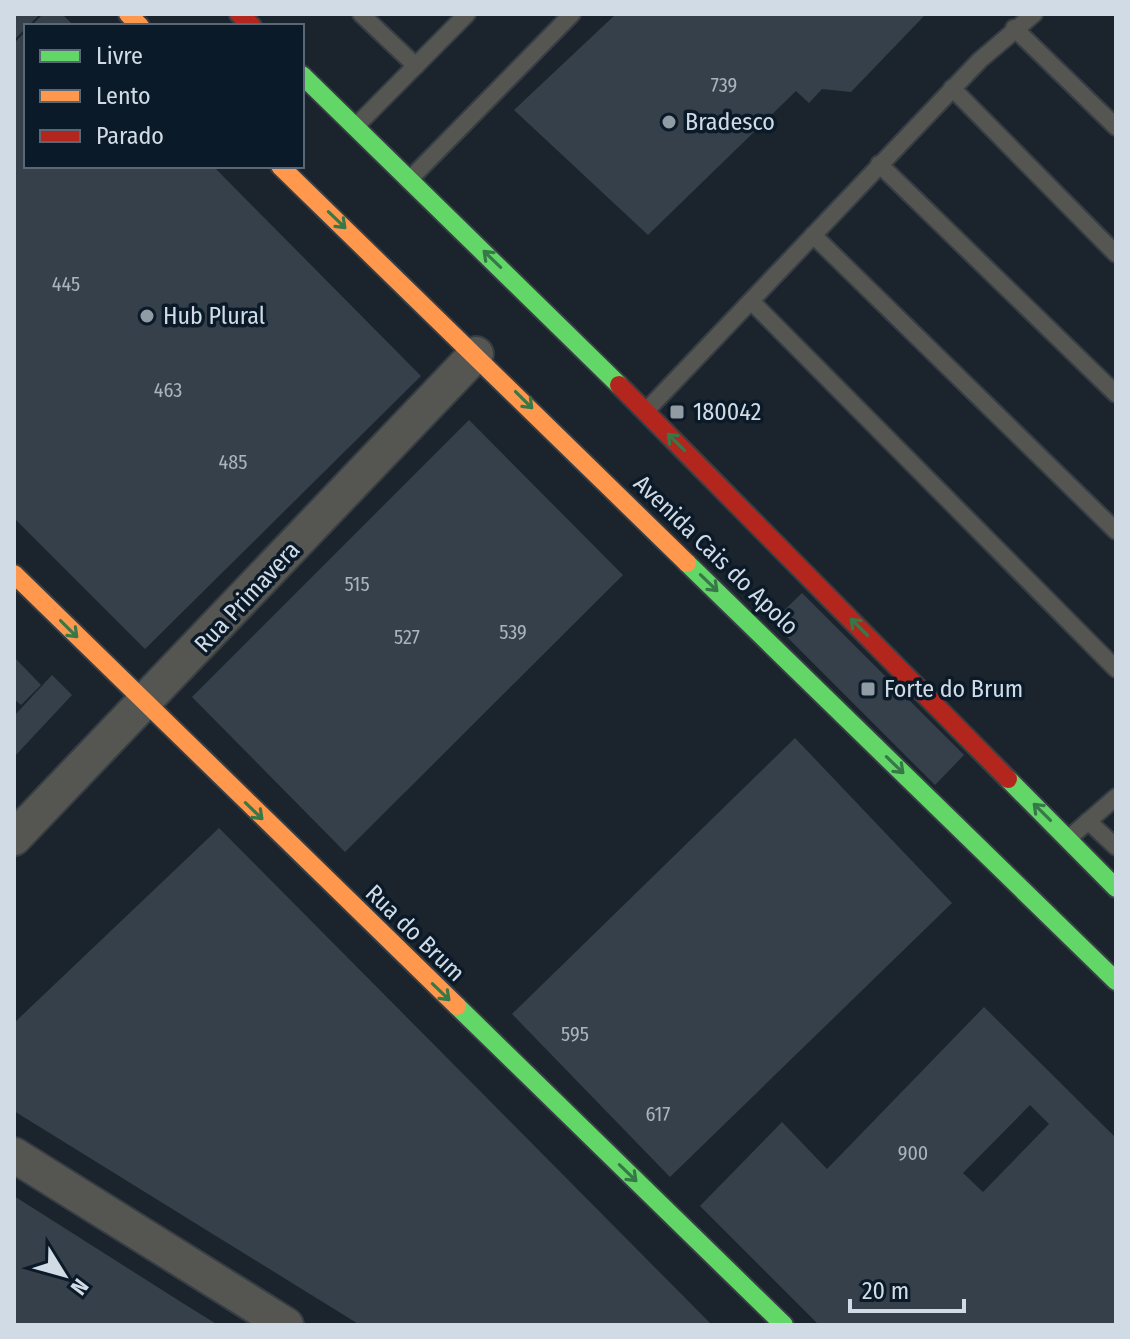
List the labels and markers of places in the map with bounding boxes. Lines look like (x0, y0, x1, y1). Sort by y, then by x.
place label: Bradesco (685, 108, 775, 136)
marker: Bradesco (660, 113, 678, 131)
place label: Hub Plural (163, 302, 265, 330)
marker: Hub Plural (138, 307, 156, 325)
place label: 180042 (693, 398, 761, 426)
marker: 180042 (668, 403, 686, 421)
place label: Forte do Brum (884, 675, 1023, 703)
marker: Forte do Brum (859, 680, 877, 698)

